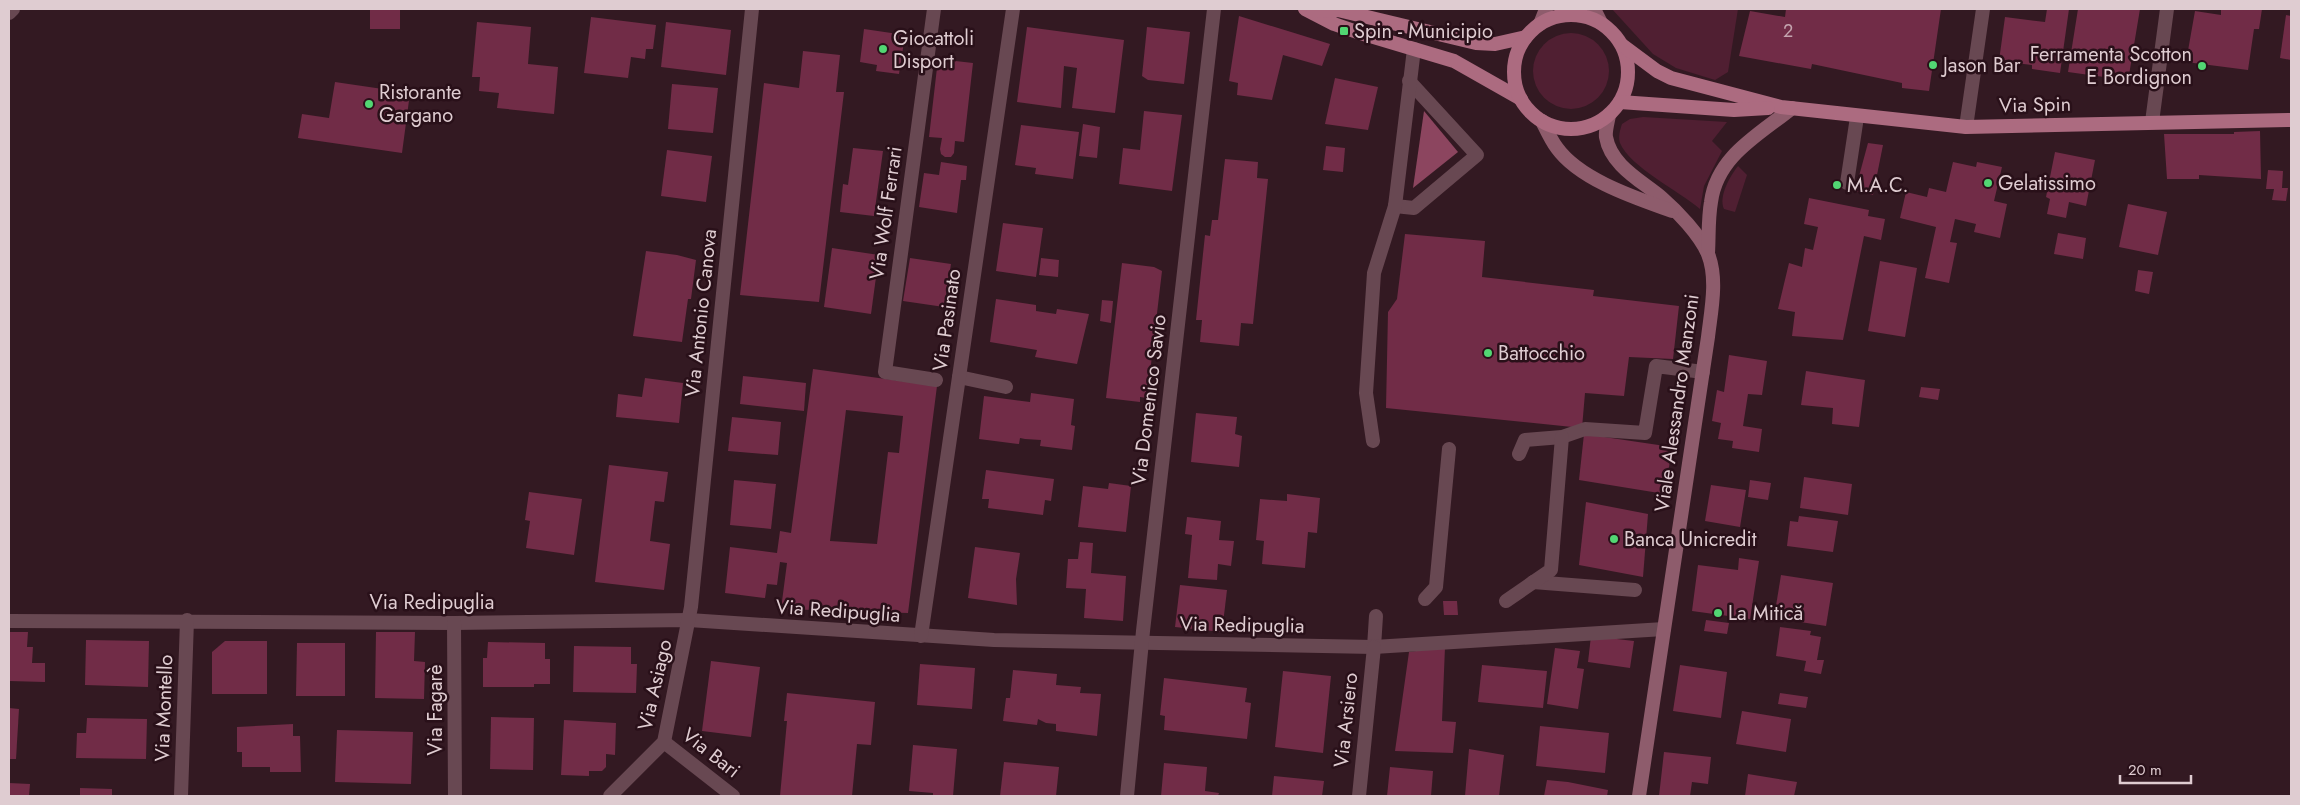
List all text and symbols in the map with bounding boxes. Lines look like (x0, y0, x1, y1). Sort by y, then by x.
place label: Spin - Municipio (1354, 17, 1493, 46)
house number: 2 (1783, 18, 1793, 44)
place label: Giocattoli Disport (893, 24, 974, 76)
marker: Spin - Municipio (1338, 25, 1350, 37)
place label: Ferramenta Scotton E Bordignon (2030, 40, 2192, 92)
marker: Giocattoli Disport (877, 43, 889, 55)
place label: Jason Bar (1940, 51, 2021, 80)
marker: Jason Bar (1927, 59, 1939, 71)
marker: Ferramenta Scotton E Bordignon (2196, 60, 2208, 72)
place label: Ristorante Gargano (379, 78, 461, 130)
street label: Via Spin (1999, 90, 2071, 120)
marker: Ristorante Gargano (363, 98, 375, 110)
street label: Via Wolf Ferrari (862, 144, 910, 282)
place label: Gelatissimo (1998, 169, 2096, 198)
place label: M.A.C. (1847, 171, 1908, 200)
marker: Gelatissimo (1982, 177, 1994, 189)
marker: M.A.C. (1831, 179, 1843, 191)
street label: Via Antonio Canova (678, 227, 724, 399)
street label: Via Pasinato (925, 267, 969, 373)
street label: Viale Alessandro Manzoni (1647, 292, 1707, 514)
street label: Via Domenico Savio (1124, 313, 1174, 487)
place label: Battocchio (1498, 339, 1585, 368)
marker: Battocchio (1482, 347, 1494, 359)
place label: Banca Unicredit (1624, 525, 1757, 554)
marker: Banca Unicredit (1608, 533, 1620, 545)
street label: Via Redipuglia (370, 588, 494, 617)
street label: Via Redipuglia (775, 592, 901, 630)
place label: La Mitică (1728, 599, 1803, 628)
marker: La Mitică (1712, 607, 1724, 619)
street label: Via Redipuglia (1179, 609, 1305, 641)
street label: Via Asiago (630, 637, 680, 733)
street label: Via Montello (148, 654, 180, 762)
street label: Via Fagarè (421, 665, 450, 755)
street label: Via Arsiero (1327, 671, 1365, 769)
street label: Via Bari (676, 721, 746, 785)
scale bar (2120, 752, 2191, 784)
text: 20 m (2128, 759, 2162, 781)

